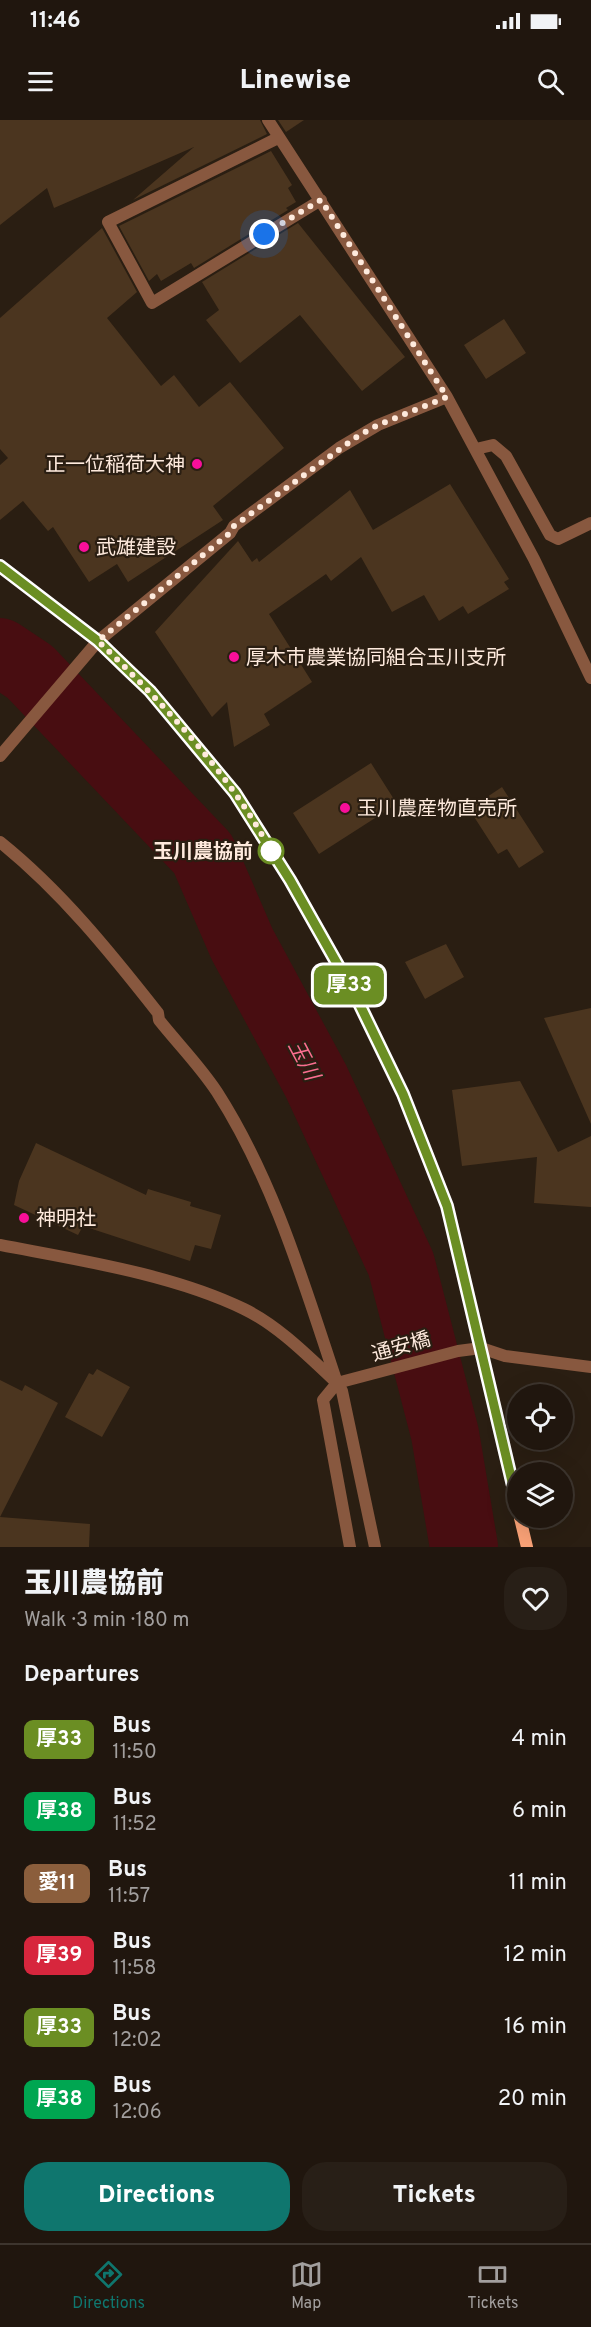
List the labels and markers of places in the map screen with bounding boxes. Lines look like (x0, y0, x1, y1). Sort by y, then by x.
place label: 正一位稲荷大神 (45, 453, 185, 479)
marker: 正一位稲荷大神 (190, 457, 204, 471)
place label: 武雄建設 (96, 536, 176, 562)
marker: 武雄建設 (77, 540, 91, 554)
place label: 厚木市農業協同組合玉川支所 (246, 646, 506, 672)
marker: 厚木市農業協同組合玉川支所 (227, 650, 241, 664)
place label: 玉川農産物直売所 (357, 797, 517, 823)
marker: 玉川農産物直売所 (338, 801, 352, 815)
marker: 玉川農協前 (258, 838, 284, 864)
place label: 玉川農協前 (153, 840, 253, 866)
place label: 神明社 (36, 1207, 96, 1233)
marker: 神明社 (17, 1211, 31, 1225)

